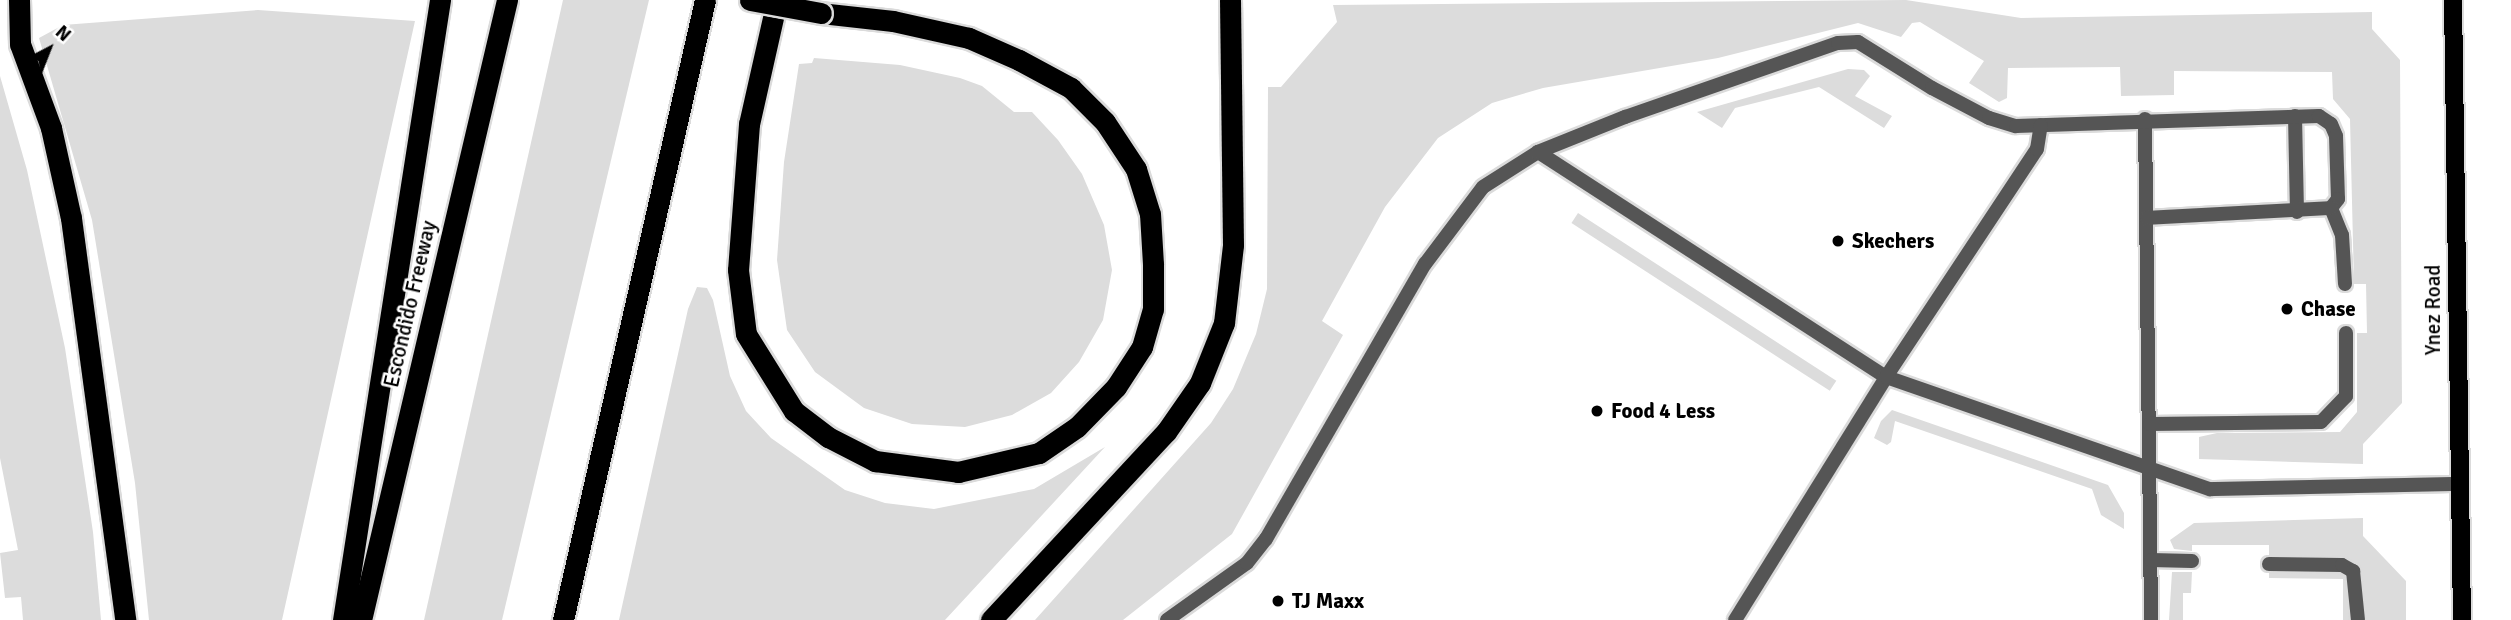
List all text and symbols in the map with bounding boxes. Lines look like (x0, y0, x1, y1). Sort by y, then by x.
north arrow (14, 14, 84, 84)
text: N (50, 20, 76, 47)
street label: Escondido Freeway (379, 218, 441, 390)
place label: Skechers (1852, 228, 1934, 254)
marker: Skechers (1830, 233, 1846, 249)
street label: Ynez Road (2420, 265, 2446, 355)
place label: Chase (2301, 296, 2356, 322)
marker: Chase (2279, 301, 2295, 317)
place label: Food 4 Less (1611, 398, 1715, 424)
marker: Food 4 Less (1589, 403, 1605, 419)
place label: TJ Maxx (1292, 588, 1364, 614)
marker: TJ Maxx (1270, 593, 1286, 609)

